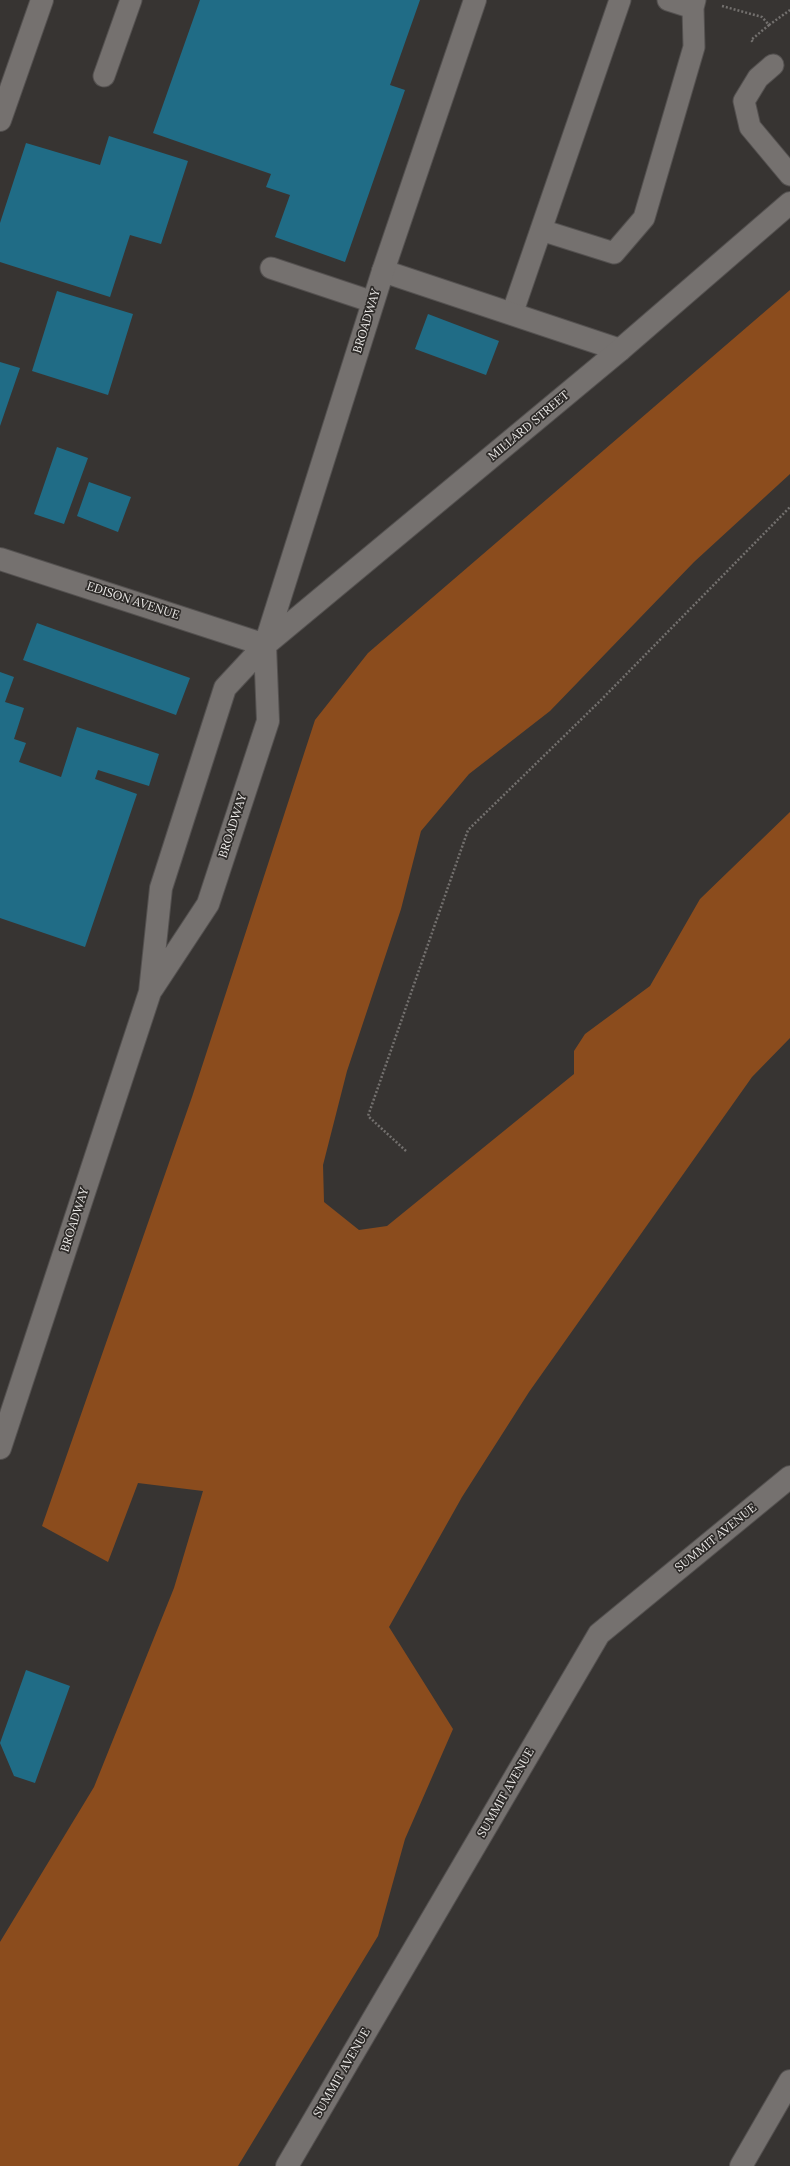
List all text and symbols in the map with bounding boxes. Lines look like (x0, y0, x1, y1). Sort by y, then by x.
street label: BROADWAY (350, 287, 384, 355)
street label: MILLARD STREET (486, 388, 572, 464)
street label: EDISON AVENUE (85, 579, 181, 623)
street label: BROADWAY (216, 792, 250, 860)
street label: BROADWAY (58, 1186, 92, 1254)
street label: SUMMIT AVENUE (672, 1501, 760, 1575)
street label: SUMMIT AVENUE (475, 1746, 537, 1840)
street label: SUMMIT AVENUE (311, 2026, 373, 2120)

